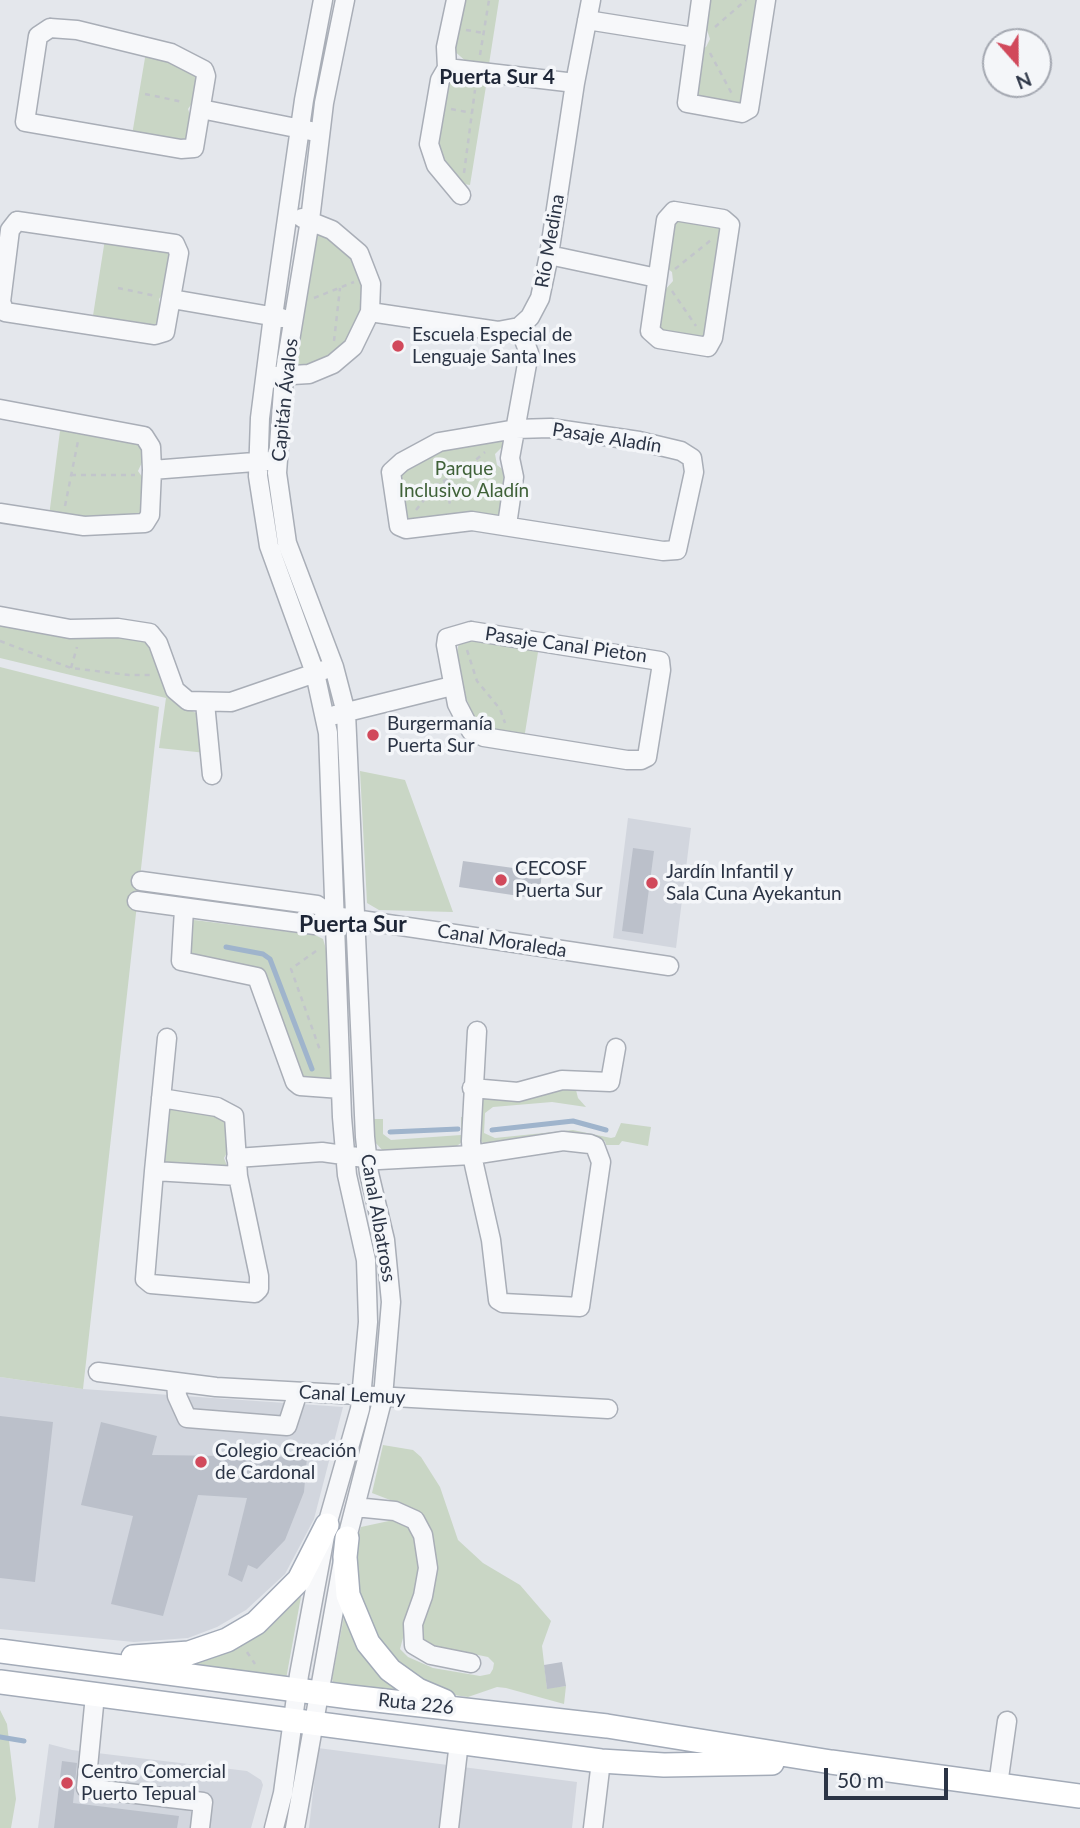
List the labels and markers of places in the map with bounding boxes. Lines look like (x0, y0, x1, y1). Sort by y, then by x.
place label: Escuela Especial de Lenguaje Santa Ines (412, 324, 576, 368)
marker: Escuela Especial de Lenguaje Santa Ines (390, 338, 406, 354)
place label: Burgermanía Puerta Sur (387, 713, 493, 757)
marker: Burgermanía Puerta Sur (365, 727, 381, 743)
place label: CECOSF Puerta Sur (515, 858, 603, 902)
place label: Jardín Infantil y Sala Cuna Ayekantun (666, 861, 842, 905)
marker: CECOSF Puerta Sur (493, 872, 509, 888)
marker: Jardín Infantil y Sala Cuna Ayekantun (644, 875, 660, 891)
place label: Colegio Creación de Cardonal (215, 1440, 357, 1484)
marker: Colegio Creación de Cardonal (193, 1454, 209, 1470)
place label: Centro Comercial Puerto Tepual (81, 1761, 226, 1805)
marker: Centro Comercial Puerto Tepual (59, 1775, 75, 1791)

